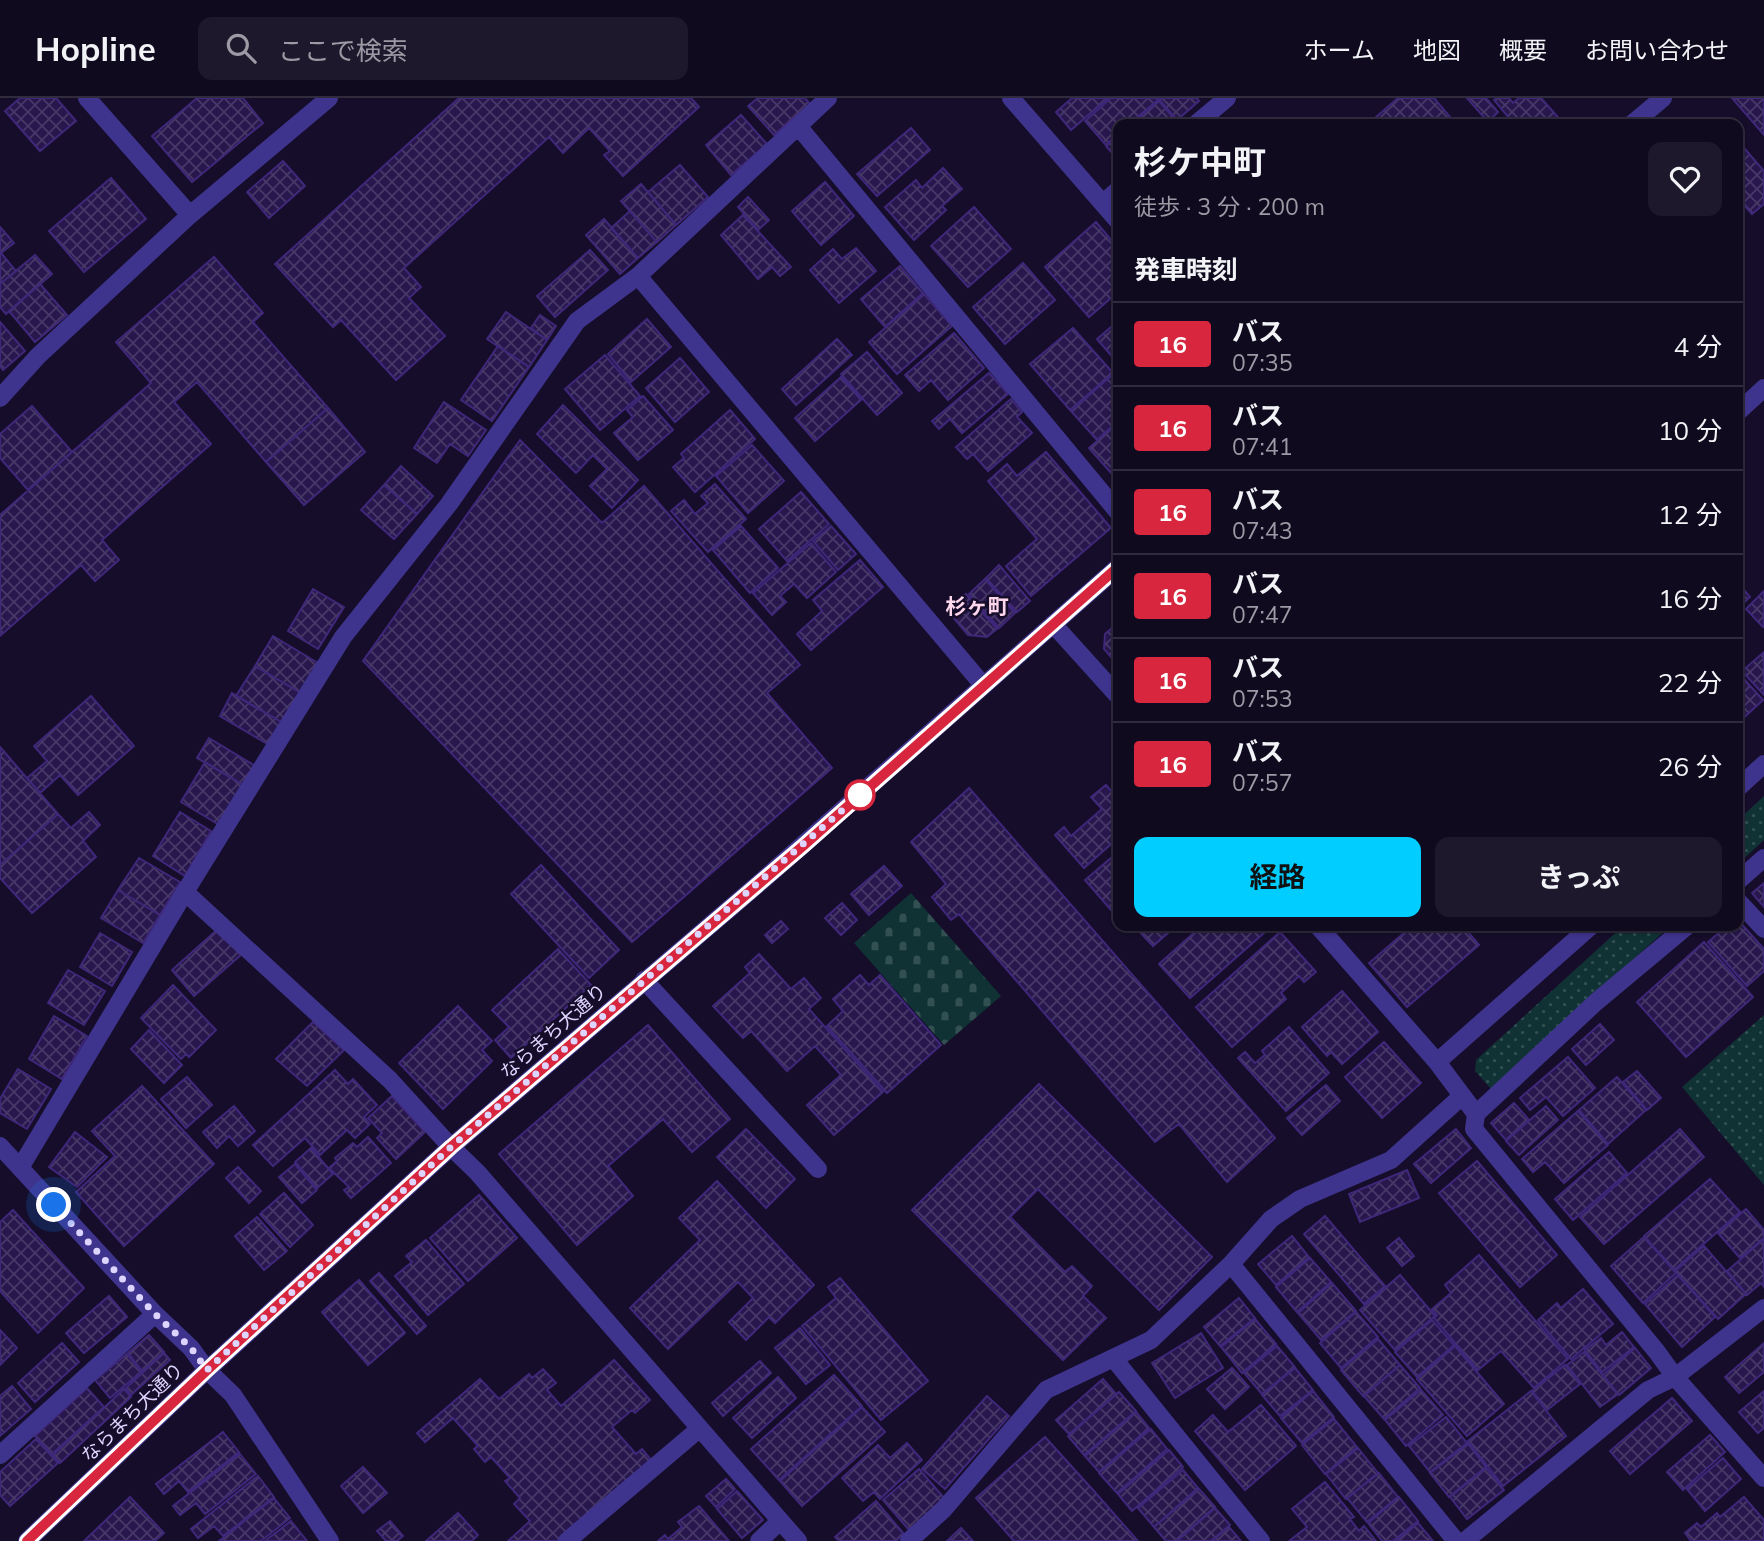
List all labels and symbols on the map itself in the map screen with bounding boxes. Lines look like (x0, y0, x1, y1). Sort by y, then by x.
district label: 杉ヶ町 (946, 593, 1009, 619)
unlabelled marker (845, 780, 875, 810)
street label: ならまち大通り (495, 978, 611, 1084)
your location (36, 1187, 71, 1222)
street label: ならまち大通り (76, 1357, 188, 1467)

